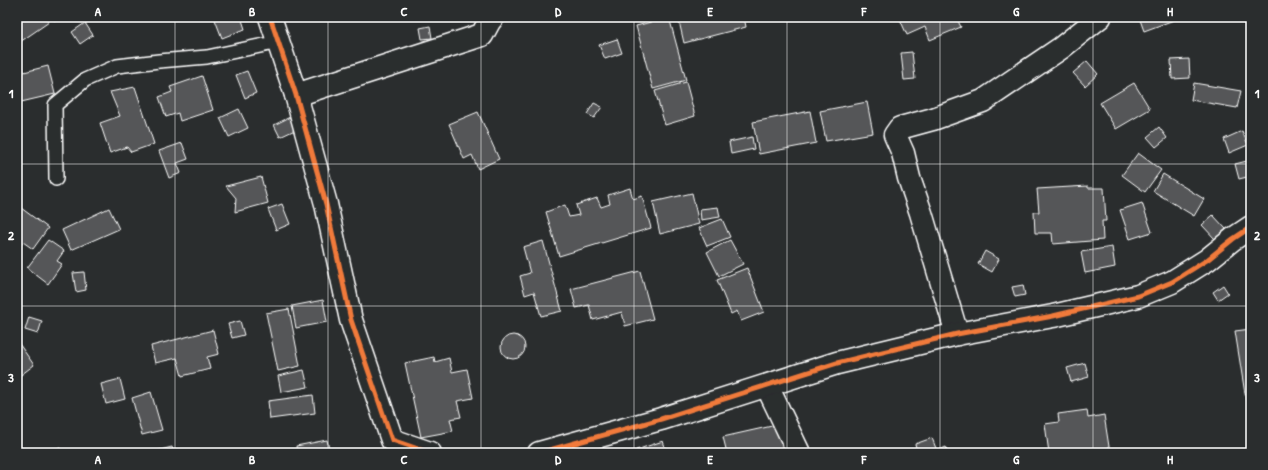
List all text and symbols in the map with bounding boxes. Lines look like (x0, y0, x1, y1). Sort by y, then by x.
text: A (95, 2, 102, 20)
text: B (249, 2, 256, 20)
text: C (400, 2, 408, 20)
text: D (555, 2, 562, 20)
text: E (707, 2, 713, 20)
text: F (861, 2, 868, 20)
text: G (1013, 2, 1020, 20)
text: H (1167, 2, 1173, 20)
text: 1 (9, 84, 14, 102)
text: 1 (1255, 84, 1260, 102)
text: 2 (8, 226, 15, 244)
text: 2 (1254, 226, 1261, 244)
text: 3 (8, 368, 14, 386)
text: 3 (1254, 368, 1260, 386)
text: A (95, 450, 102, 468)
text: B (249, 450, 256, 468)
text: C (400, 450, 408, 468)
text: D (555, 450, 562, 468)
text: E (707, 450, 713, 468)
text: F (861, 450, 868, 468)
text: G (1013, 450, 1020, 468)
text: H (1167, 450, 1173, 468)

